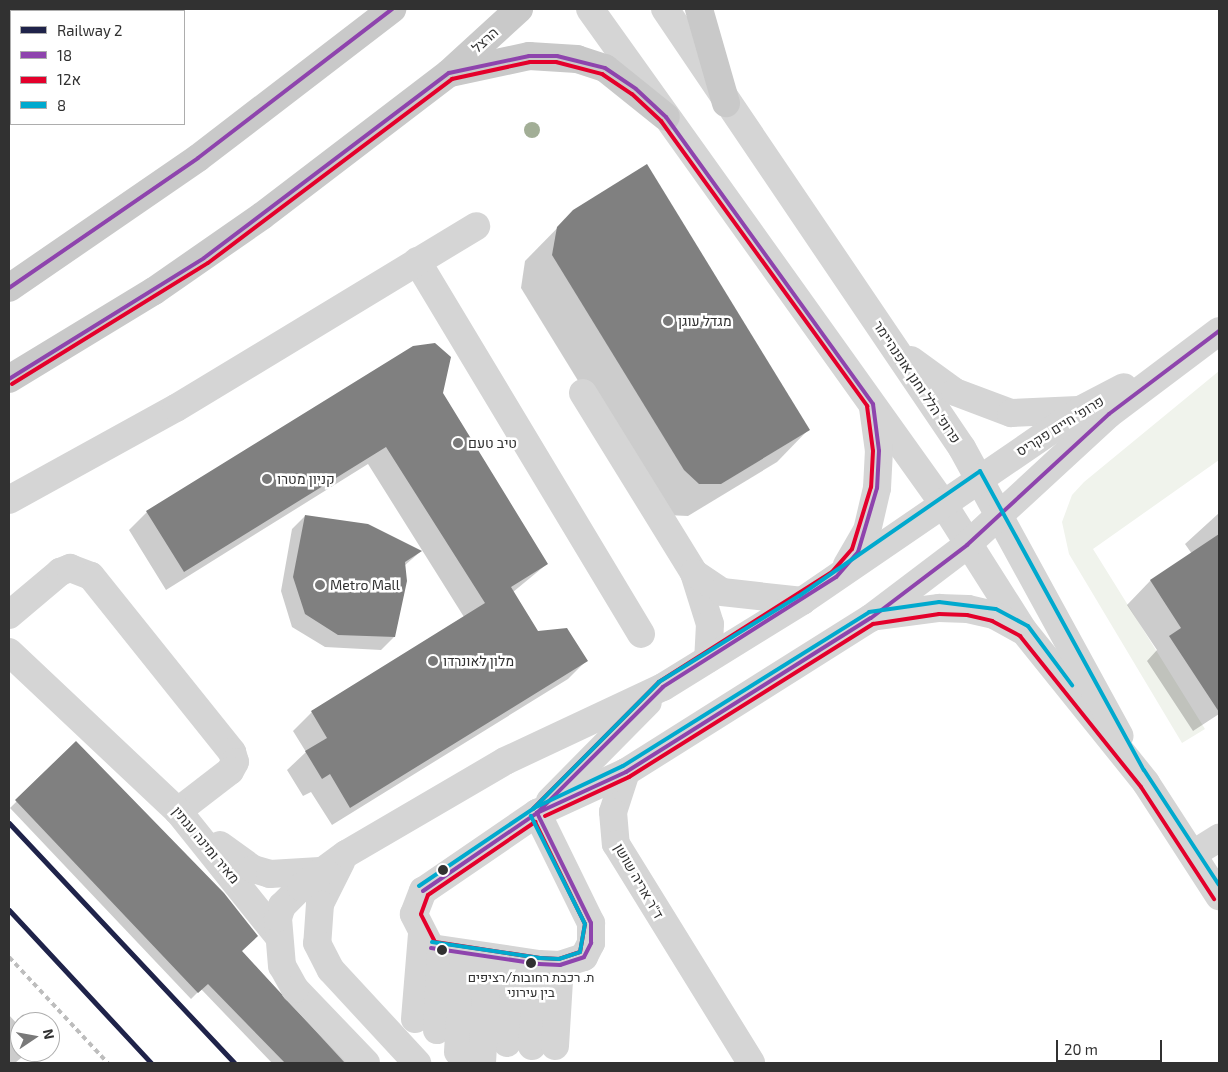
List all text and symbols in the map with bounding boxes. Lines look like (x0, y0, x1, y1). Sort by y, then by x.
legend (10, 10, 185, 125)
text: Railway 2 (57, 21, 122, 39)
street label: הרצל (468, 24, 502, 56)
text: 18 (57, 46, 72, 64)
text: 12א (57, 70, 81, 88)
text: 8 (57, 96, 66, 114)
place label: מגדל עוגן (678, 313, 732, 329)
marker: מגדל עוגן (662, 315, 674, 327)
street label: פרופ׳ הלל וחנן אופנהיימר (870, 318, 964, 446)
street label: פרופ׳ חיים פקריס (1013, 392, 1107, 460)
place label: טיב טעם (468, 435, 517, 451)
marker: טיב טעם (452, 437, 464, 449)
place label: קניון מטרו (277, 471, 335, 487)
marker: קניון מטרו (261, 473, 273, 485)
place label: Metro Mall (330, 577, 400, 593)
marker: Metro Mall (314, 579, 326, 591)
place label: מלון לאונרדו (443, 653, 514, 669)
marker: מלון לאונרדו (427, 655, 439, 667)
street label: מאיר ומינה ענתין (169, 803, 243, 887)
street label: ד"ר אריה שושן (611, 840, 667, 922)
unlabelled marker (438, 865, 448, 875)
unlabelled marker (437, 945, 447, 955)
marker: ת. רכבת רחובות/רציפים בין עירוני (526, 958, 536, 968)
place label: ת. רכבת רחובות/רציפים בין עירוני (468, 970, 594, 1001)
north arrow (10, 1012, 60, 1062)
text: N (40, 1027, 59, 1041)
scale bar (1058, 1030, 1164, 1062)
text: 20 m (1064, 1040, 1098, 1058)

